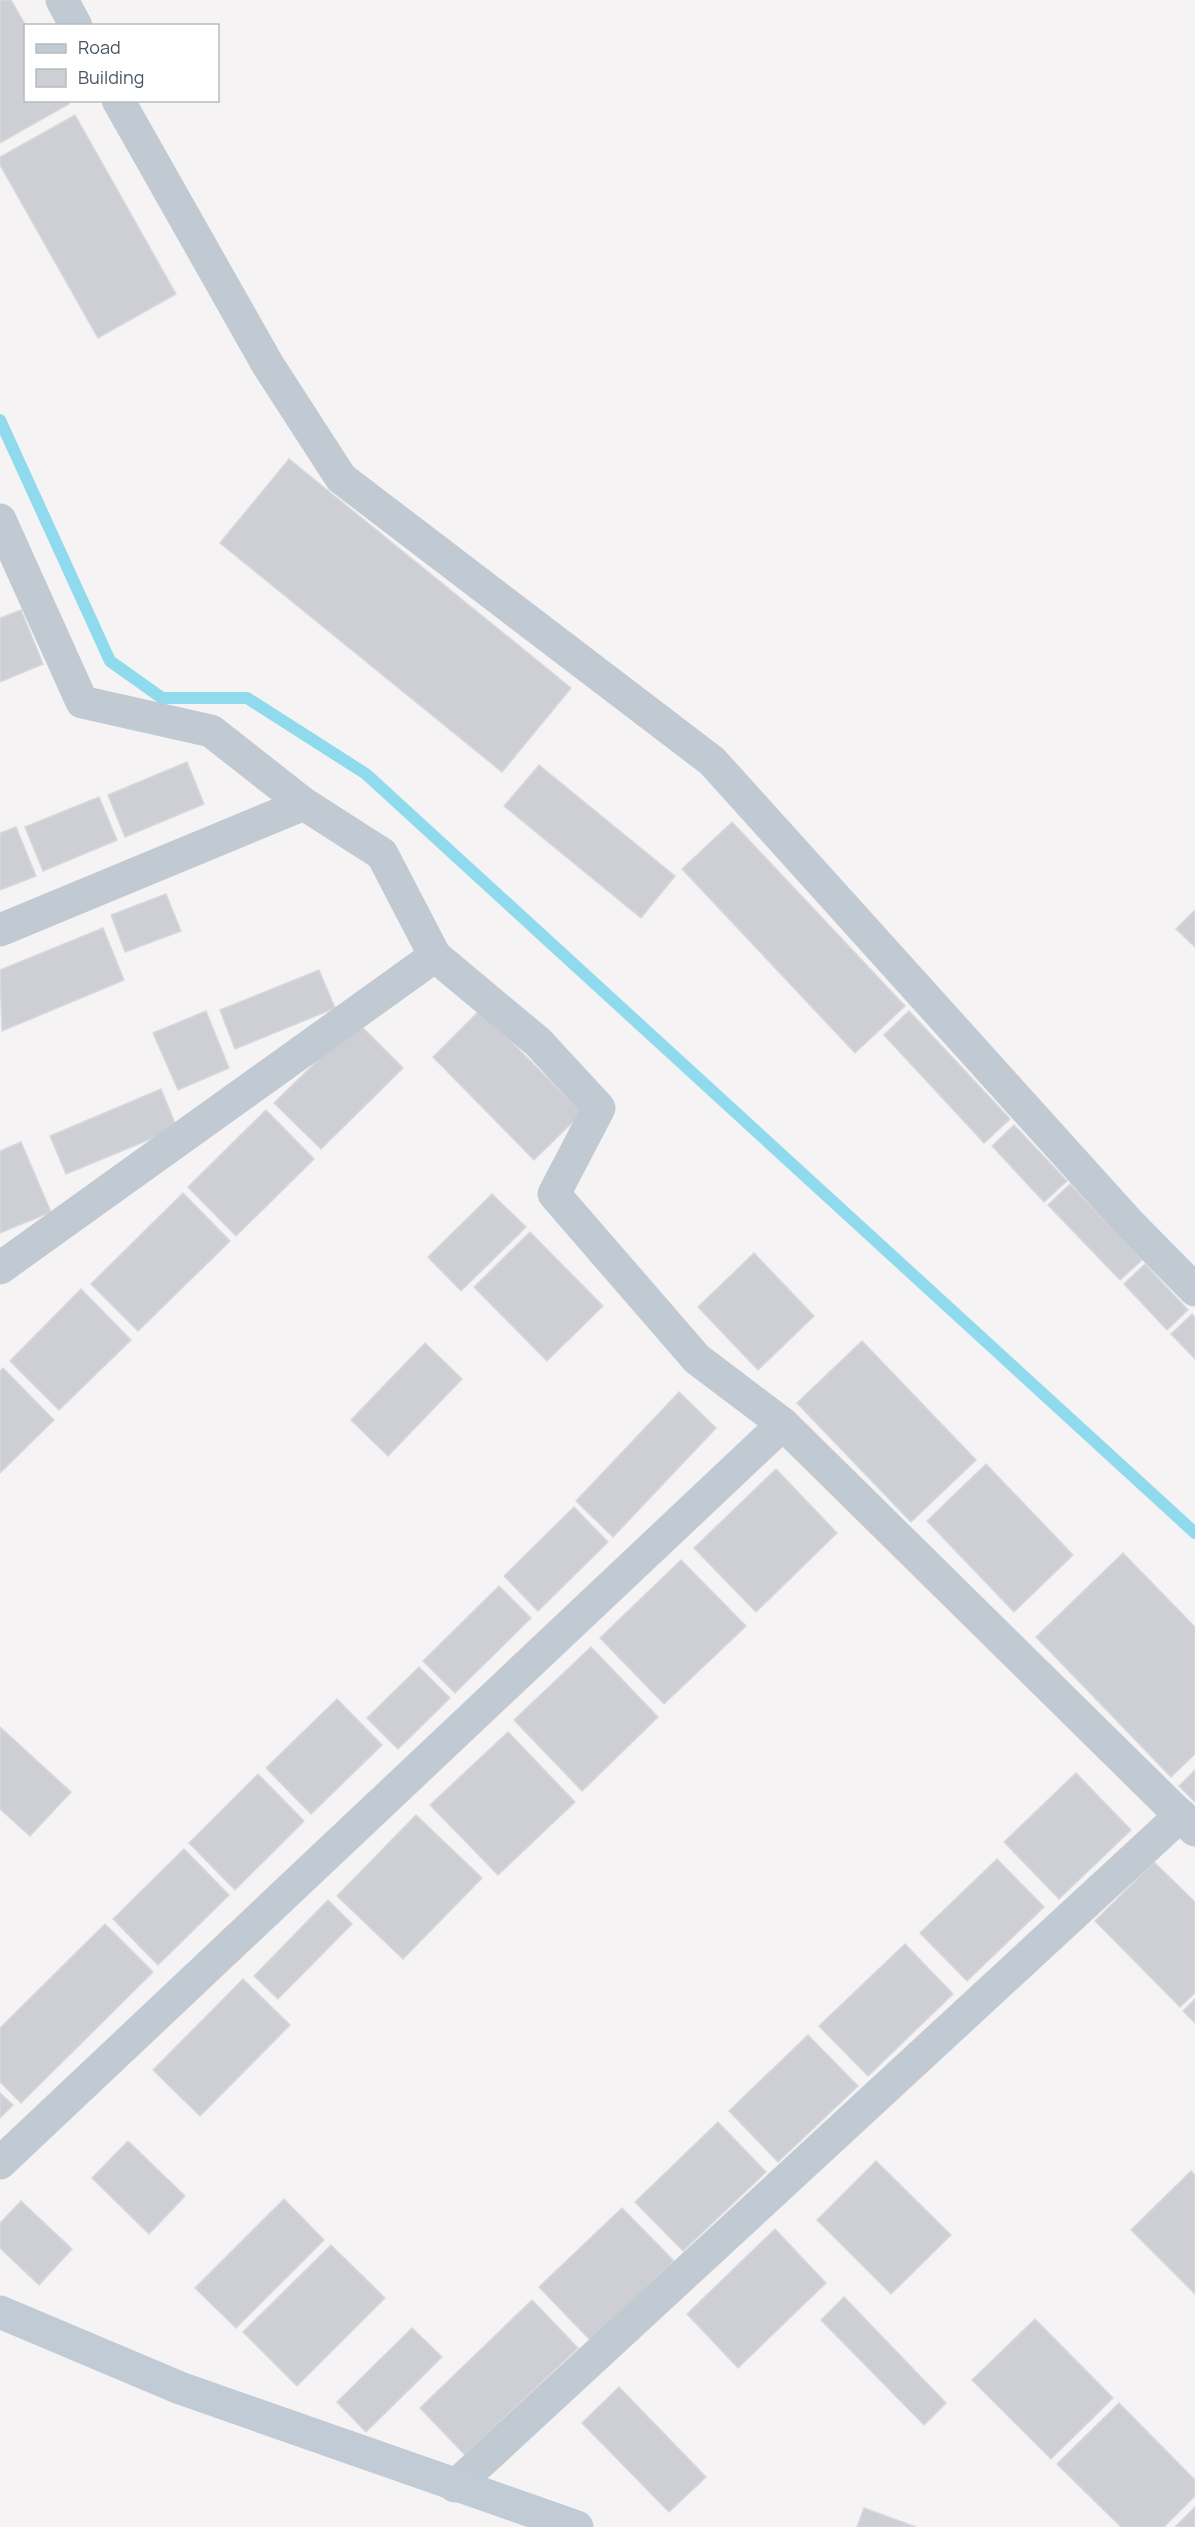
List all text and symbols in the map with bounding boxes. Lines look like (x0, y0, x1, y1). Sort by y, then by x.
legend (24, 24, 219, 102)
text: Road (78, 35, 121, 59)
text: Building (78, 65, 144, 89)

